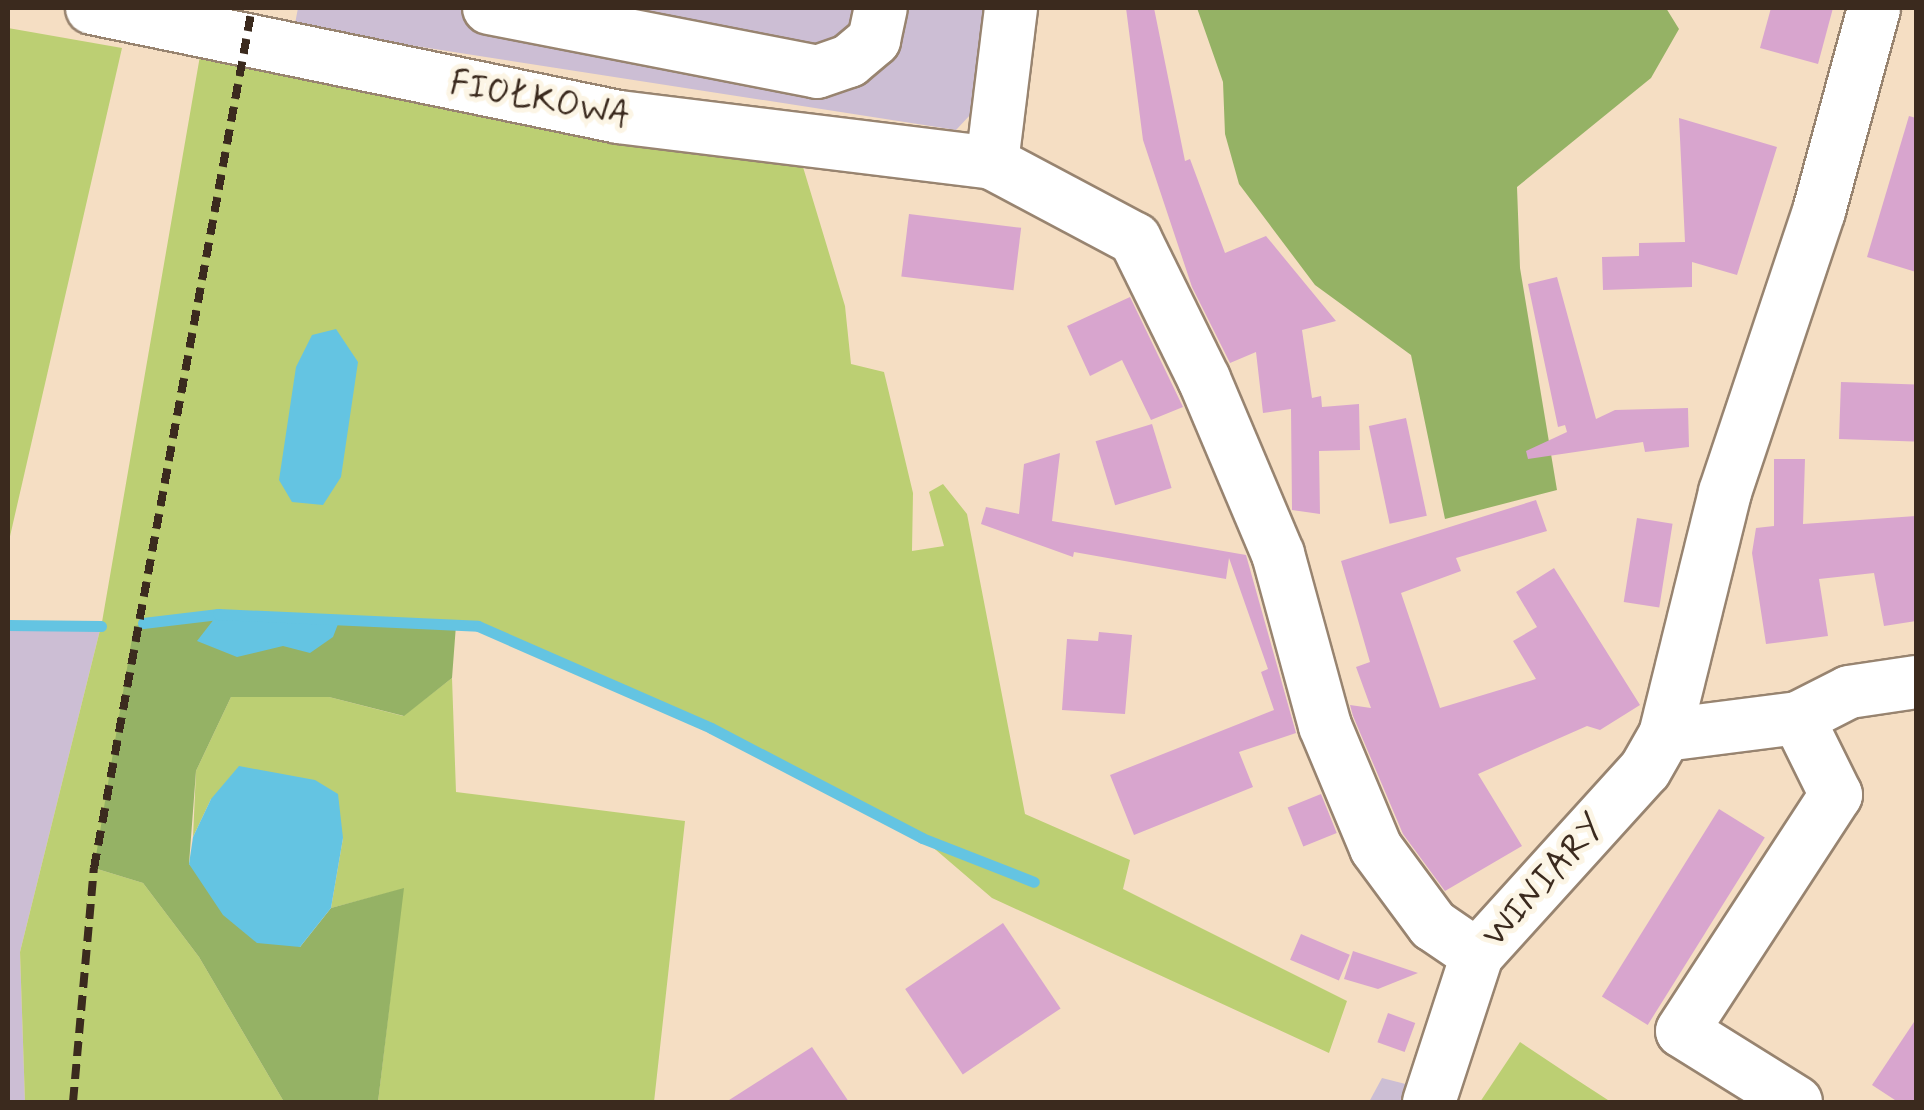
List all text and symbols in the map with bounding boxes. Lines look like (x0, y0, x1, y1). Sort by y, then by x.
street label: FIOŁKOWA (446, 62, 634, 138)
street label: WINIARY (1474, 806, 1614, 956)

